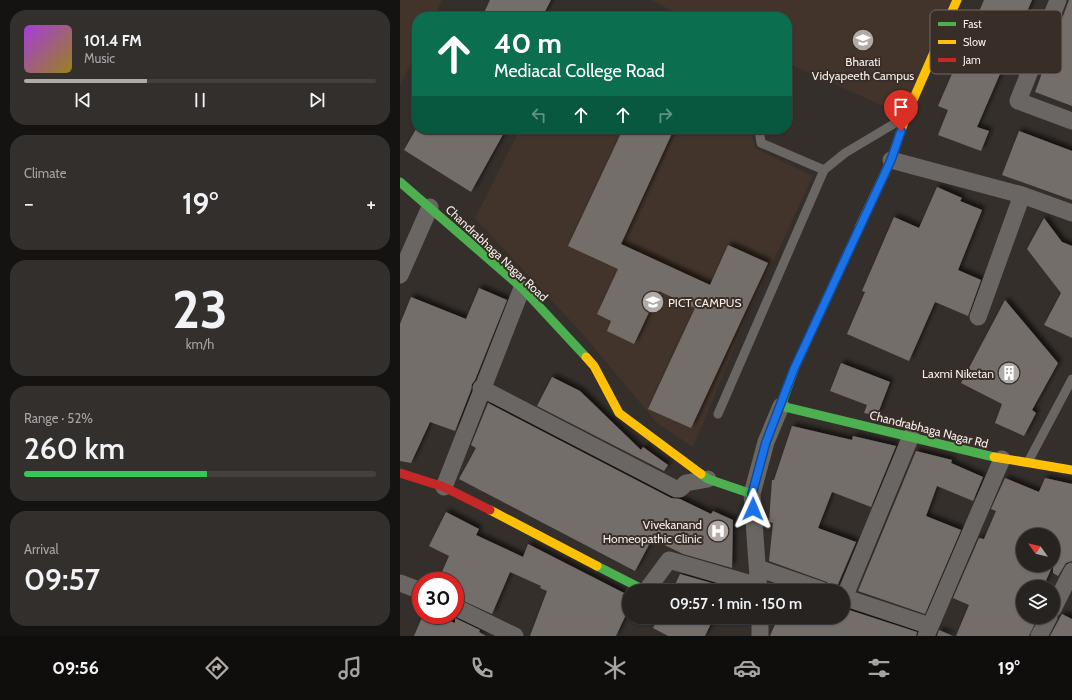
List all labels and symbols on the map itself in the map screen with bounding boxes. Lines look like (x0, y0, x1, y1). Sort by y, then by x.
legend (930, 10, 1062, 74)
text: Fast (963, 17, 982, 31)
school or university icon: Bharati Vidyapeeth Campus (850, 27, 876, 53)
text: Slow (963, 35, 986, 49)
text: Jam (962, 53, 981, 67)
place label: Bharati Vidyapeeth Campus (812, 54, 914, 83)
pin (884, 90, 918, 131)
street label: Chandrabhaga Nagar Road (443, 202, 551, 304)
school or university icon: PICT CAMPUS (640, 289, 666, 315)
place label: PICT CAMPUS (668, 295, 741, 310)
building icon: Laxmi Niketan (996, 360, 1022, 386)
place label: Laxmi Niketan (922, 366, 994, 381)
street label: Chandrabhaga Nagar Rd (868, 407, 990, 451)
position arrow (732, 488, 774, 530)
place label: Vivekanand Homeopathic Clinic (603, 517, 703, 546)
hospital icon: Vivekanand Homeopathic Clinic (705, 518, 731, 544)
north arrow (1016, 528, 1060, 572)
speed limit sign: 30 (412, 572, 464, 624)

